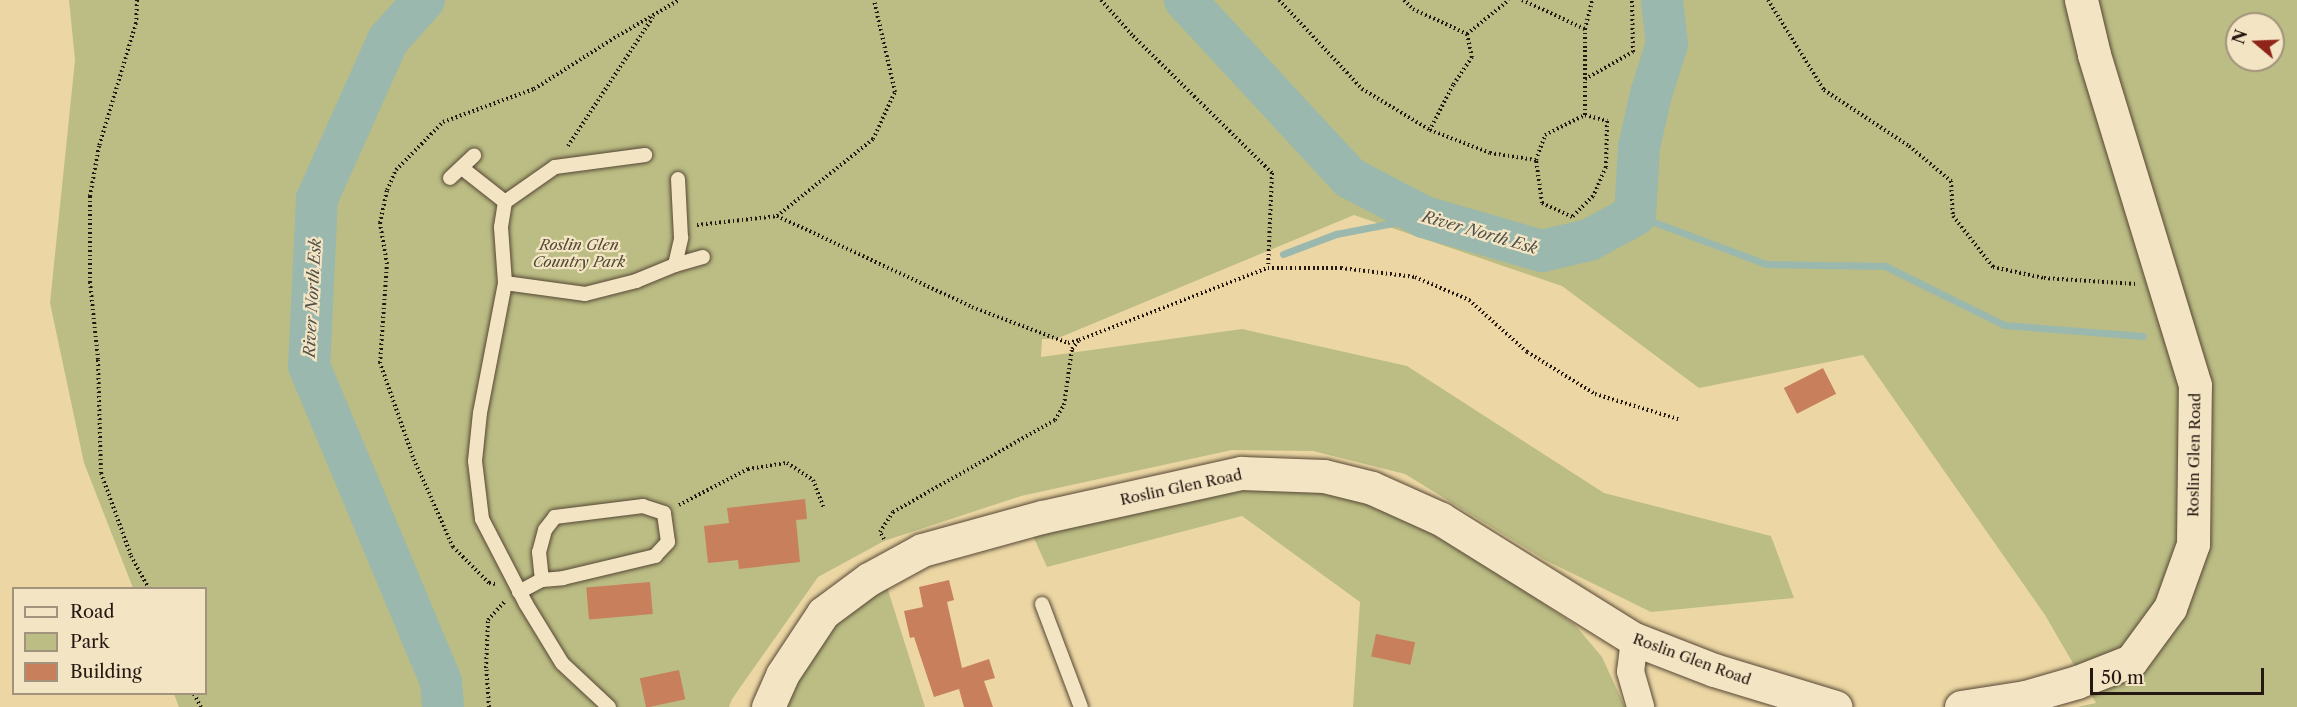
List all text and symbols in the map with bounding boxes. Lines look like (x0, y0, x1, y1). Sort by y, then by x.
north arrow (2225, 12, 2285, 72)
text: N (2228, 27, 2252, 47)
water label: River North Esk (1420, 206, 1540, 258)
park label: Roslin Glen Country Park (533, 235, 625, 270)
water label: River North Esk (299, 238, 325, 358)
street label: Roslin Glen Road (2184, 393, 2204, 517)
street label: Roslin Glen Road (1118, 465, 1244, 509)
legend (12, 587, 207, 695)
text: Road (70, 601, 115, 623)
street label: Roslin Glen Road (1630, 629, 1754, 689)
text: Park (70, 631, 109, 653)
scale bar (2093, 656, 2267, 694)
text: Building (70, 661, 142, 683)
text: 50 m (2101, 667, 2144, 689)

